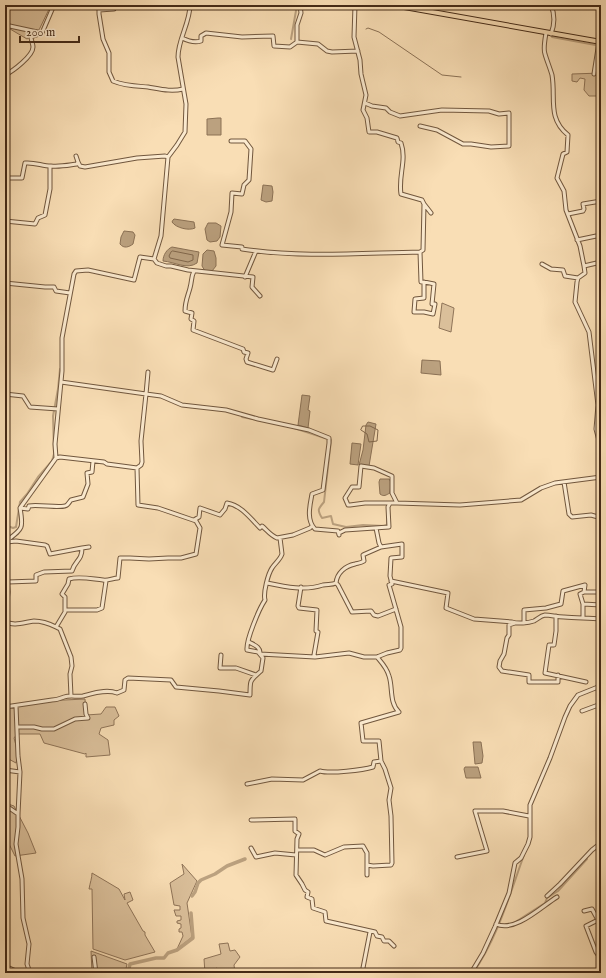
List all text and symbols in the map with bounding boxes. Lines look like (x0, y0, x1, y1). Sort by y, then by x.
scale bar (20, 18, 79, 44)
text: 200 m (26, 25, 55, 40)

